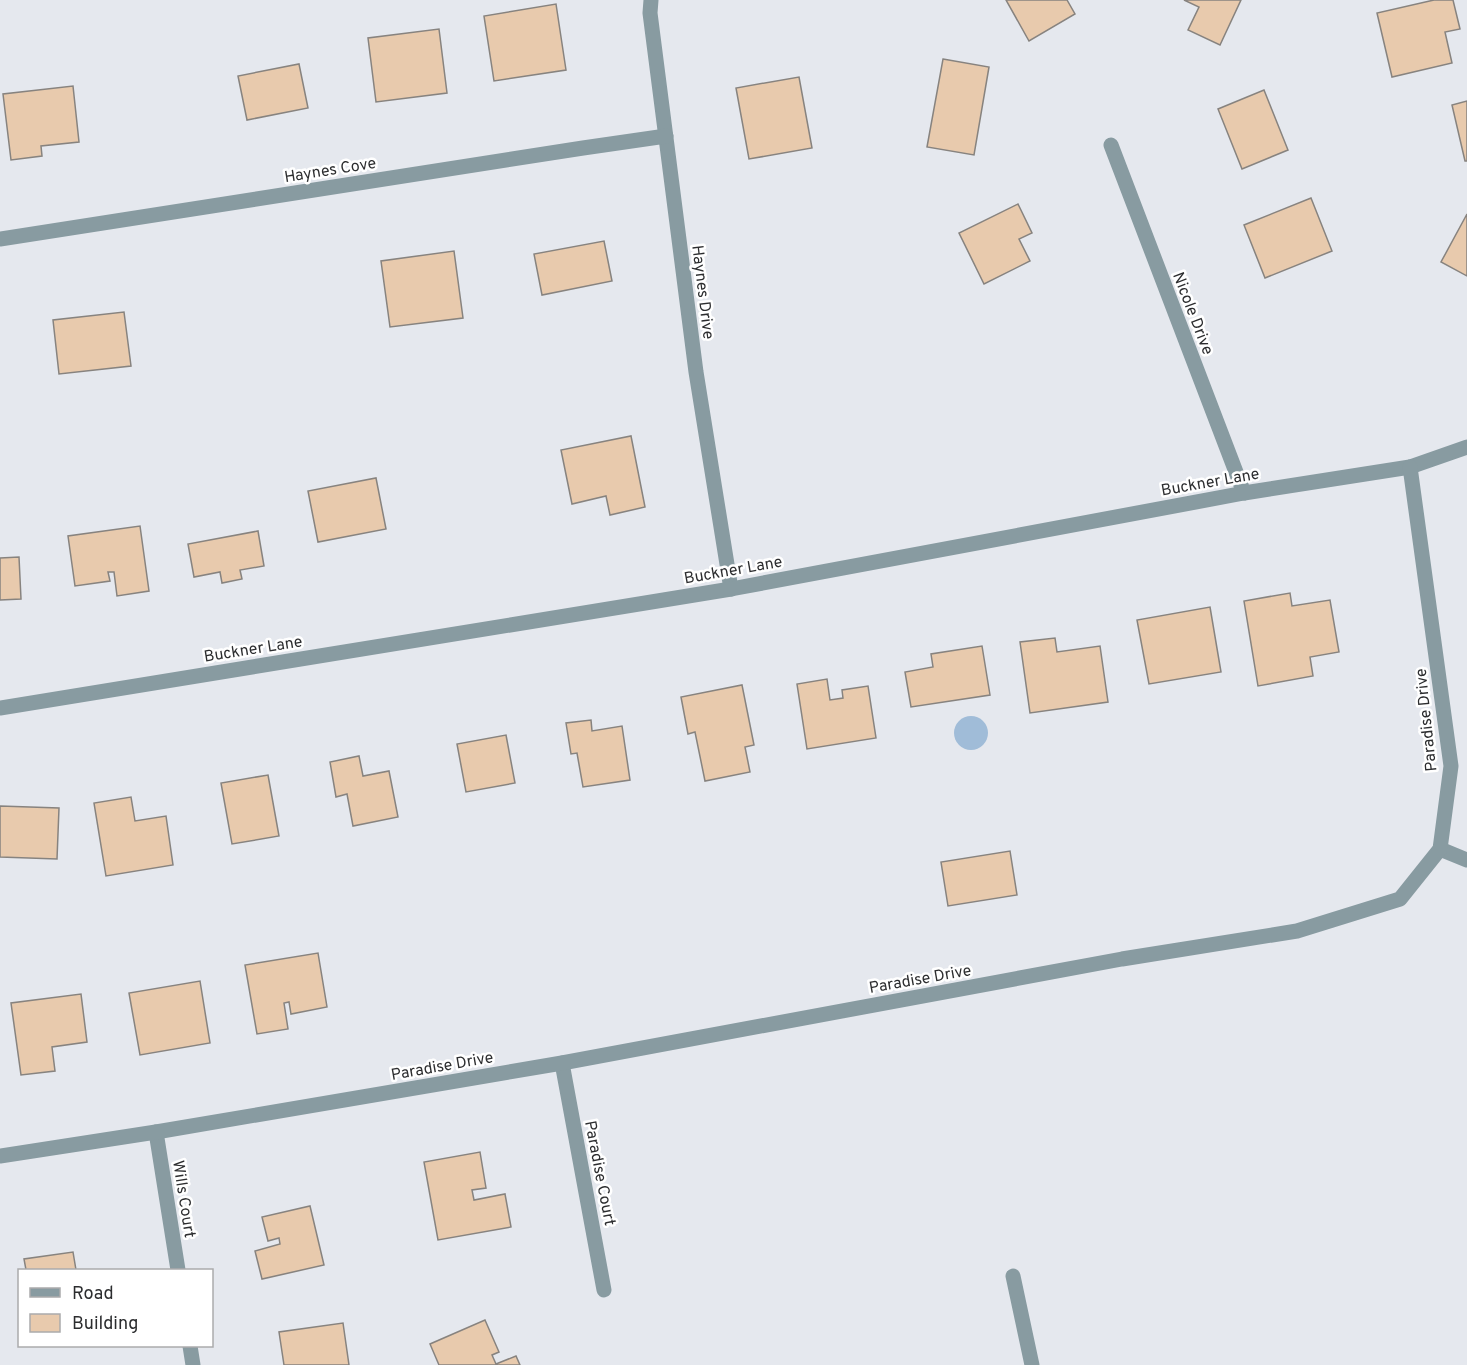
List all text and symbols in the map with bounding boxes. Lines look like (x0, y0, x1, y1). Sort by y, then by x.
street label: Haynes Cove (283, 154, 378, 188)
street label: Haynes Drive (686, 244, 718, 340)
street label: Nicole Drive (1167, 270, 1217, 358)
street label: Buckner Lane (1160, 464, 1261, 501)
street label: Buckner Lane (683, 552, 784, 589)
street label: Buckner Lane (203, 632, 304, 668)
street label: Paradise Drive (1412, 667, 1442, 772)
street label: Paradise Drive (868, 961, 973, 999)
street label: Paradise Drive (390, 1048, 495, 1086)
street label: Paradise Court (579, 1119, 619, 1228)
street label: Wills Court (167, 1159, 199, 1239)
legend (18, 1269, 213, 1347)
text: Road (72, 1283, 114, 1306)
text: Building (72, 1313, 138, 1336)

